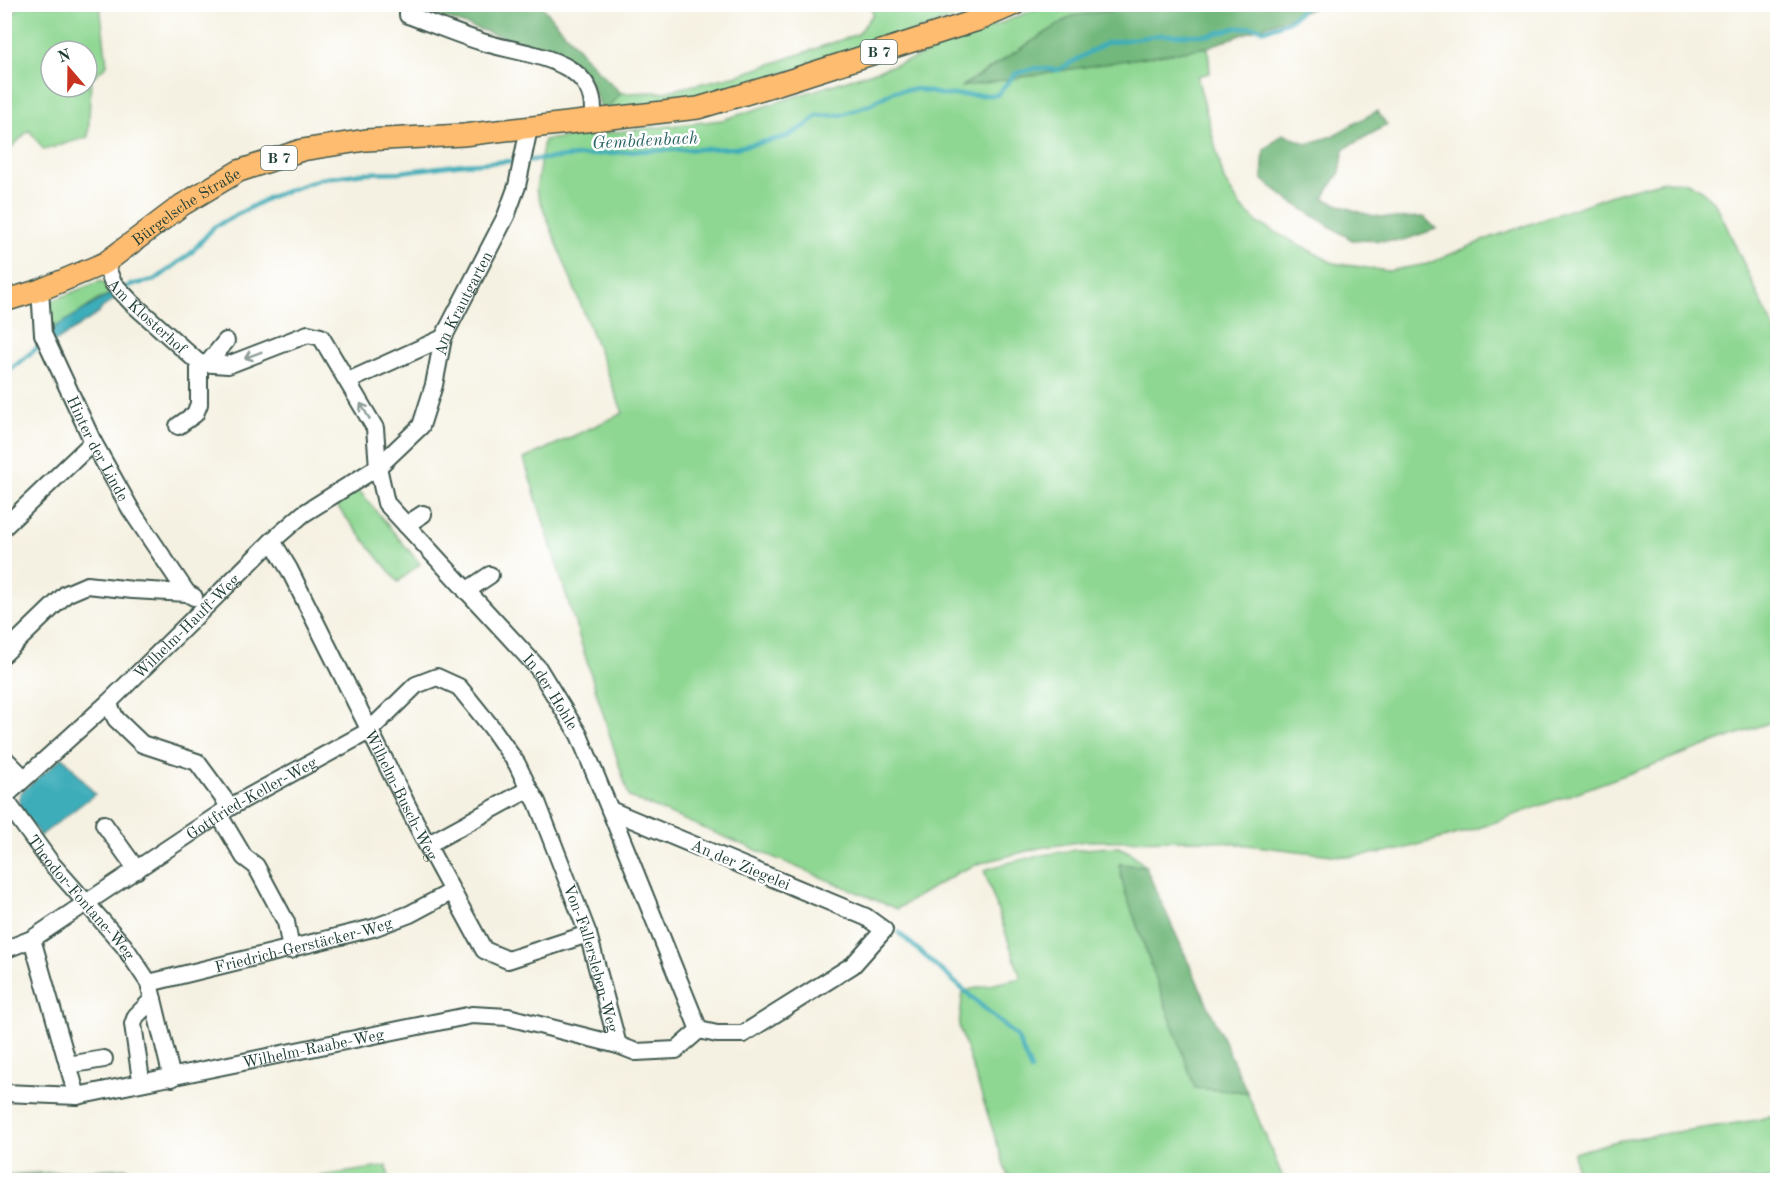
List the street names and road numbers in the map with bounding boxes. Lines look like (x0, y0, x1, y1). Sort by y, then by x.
road number: B 7 (861, 40, 897, 64)
road number: B 7 (261, 146, 297, 170)
street label: Bürgelsche Straße (130, 166, 244, 250)
street label: Am Krautgarten (434, 249, 496, 358)
street label: Am Klosterhof (103, 276, 189, 358)
street label: Hinter der Linde (63, 394, 130, 504)
street label: Wilhelm-Hauff-Weg (132, 572, 244, 683)
street label: In der Hohle (519, 651, 580, 733)
street label: Wilhelm-Busch-Weg (361, 728, 440, 864)
street label: Gottfried-Keller-Weg (184, 755, 320, 844)
street label: Theodor-Fontane-Weg (24, 833, 137, 964)
street label: An der Ziegelei (688, 838, 792, 894)
street label: Von-Fallersleben-Weg (560, 883, 620, 1035)
street label: Friedrich-Gerstäcker-Weg (213, 915, 395, 977)
street label: Wilhelm-Raabe-Weg (241, 1027, 386, 1072)

